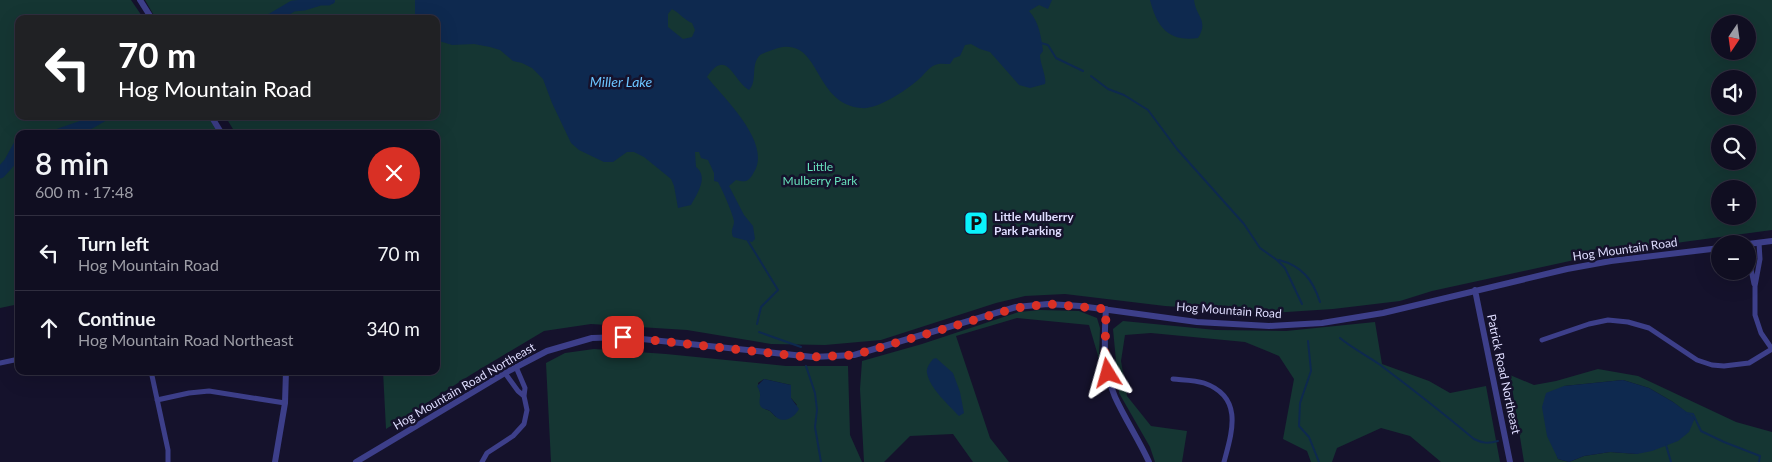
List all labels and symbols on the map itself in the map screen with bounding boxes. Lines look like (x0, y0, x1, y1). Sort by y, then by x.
north arrow (1711, 15, 1756, 60)
water label: Miller Lake (590, 73, 653, 90)
park label: Little Mulberry Park (783, 159, 858, 188)
place label: Little Mulberry Park Parking (994, 209, 1074, 238)
parking icon: Little Mulberry Park Parking (963, 210, 989, 236)
street label: Hog Mountain Road (1572, 234, 1678, 264)
street label: Hog Mountain Road (1176, 299, 1282, 321)
street label: Patrick Road Northeast (1484, 313, 1524, 436)
pin (602, 316, 644, 358)
street label: Hog Mountain Road Northeast (390, 339, 538, 433)
position arrow (1081, 346, 1133, 398)

